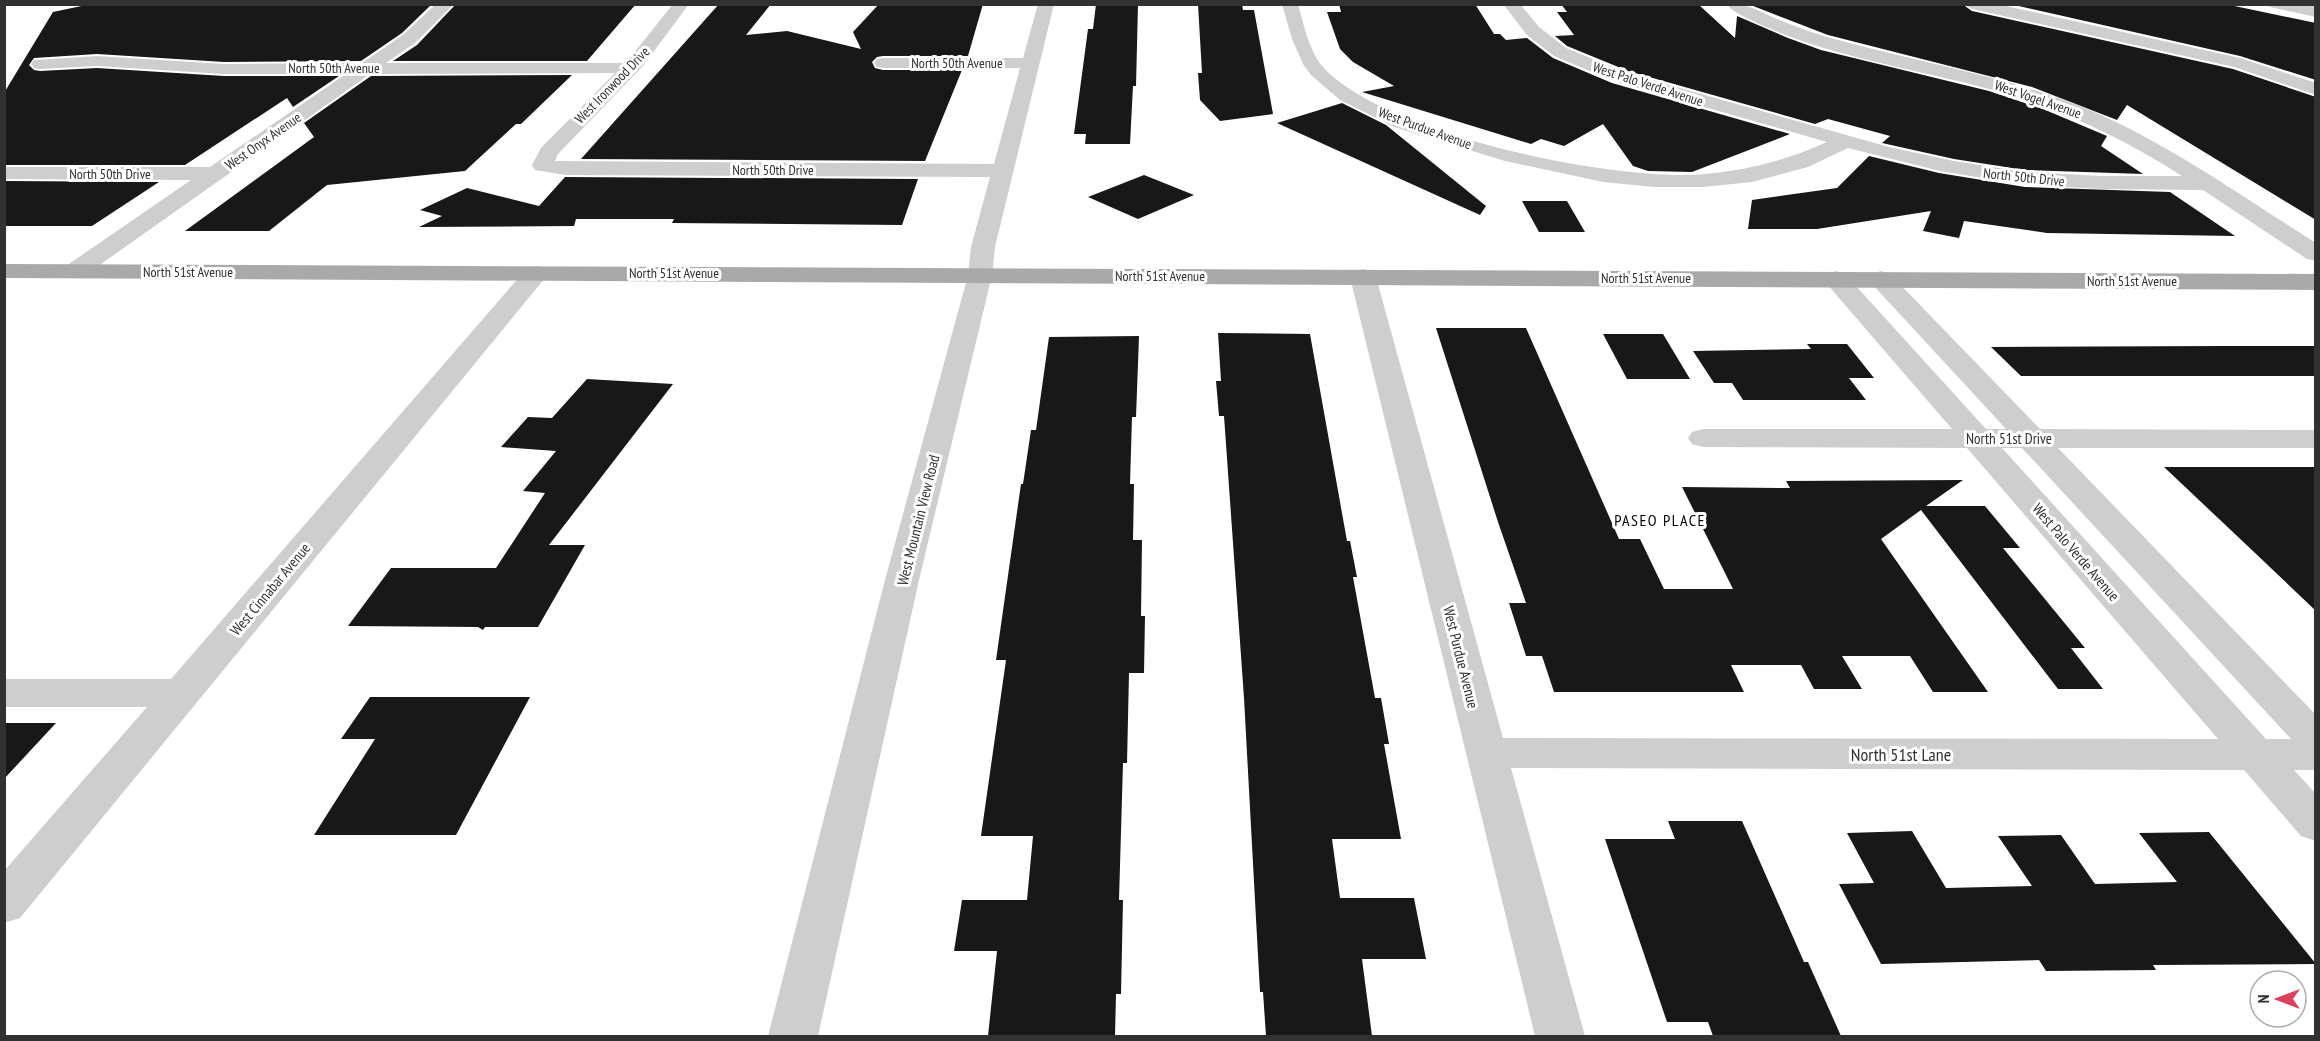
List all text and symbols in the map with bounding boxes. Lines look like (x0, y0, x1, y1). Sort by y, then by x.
street label: West Ironwood Drive (571, 43, 653, 127)
street label: North 50th Avenue (911, 54, 1003, 72)
street label: West Palo Verde Avenue (1591, 58, 1706, 110)
street label: North 50th Avenue (288, 59, 380, 77)
street label: West Vogel Avenue (1992, 76, 2084, 122)
street label: West Purdue Avenue (1376, 103, 1474, 153)
street label: West Onyx Avenue (222, 108, 305, 174)
street label: North 50th Drive (732, 161, 814, 179)
street label: North 50th Drive (1982, 164, 2066, 190)
street label: North 50th Drive (69, 165, 151, 183)
street label: North 51st Avenue (143, 263, 233, 281)
street label: North 51st Avenue (629, 264, 719, 282)
street label: North 51st Avenue (1115, 267, 1205, 285)
street label: North 51st Avenue (1601, 269, 1691, 287)
street label: North 51st Avenue (2087, 272, 2177, 290)
street label: North 51st Drive (1966, 429, 2052, 448)
street label: West Mountain View Road (893, 453, 943, 587)
street label: West Palo Verde Avenue (2028, 499, 2124, 605)
district label: PASEO PLACE (1614, 510, 1706, 530)
street label: West Cinnabar Avenue (226, 539, 314, 639)
street label: West Purdue Avenue (1439, 604, 1483, 710)
street label: North 51st Lane (1851, 743, 1951, 766)
north arrow (2248, 969, 2308, 1029)
text: N (2253, 995, 2273, 1003)

